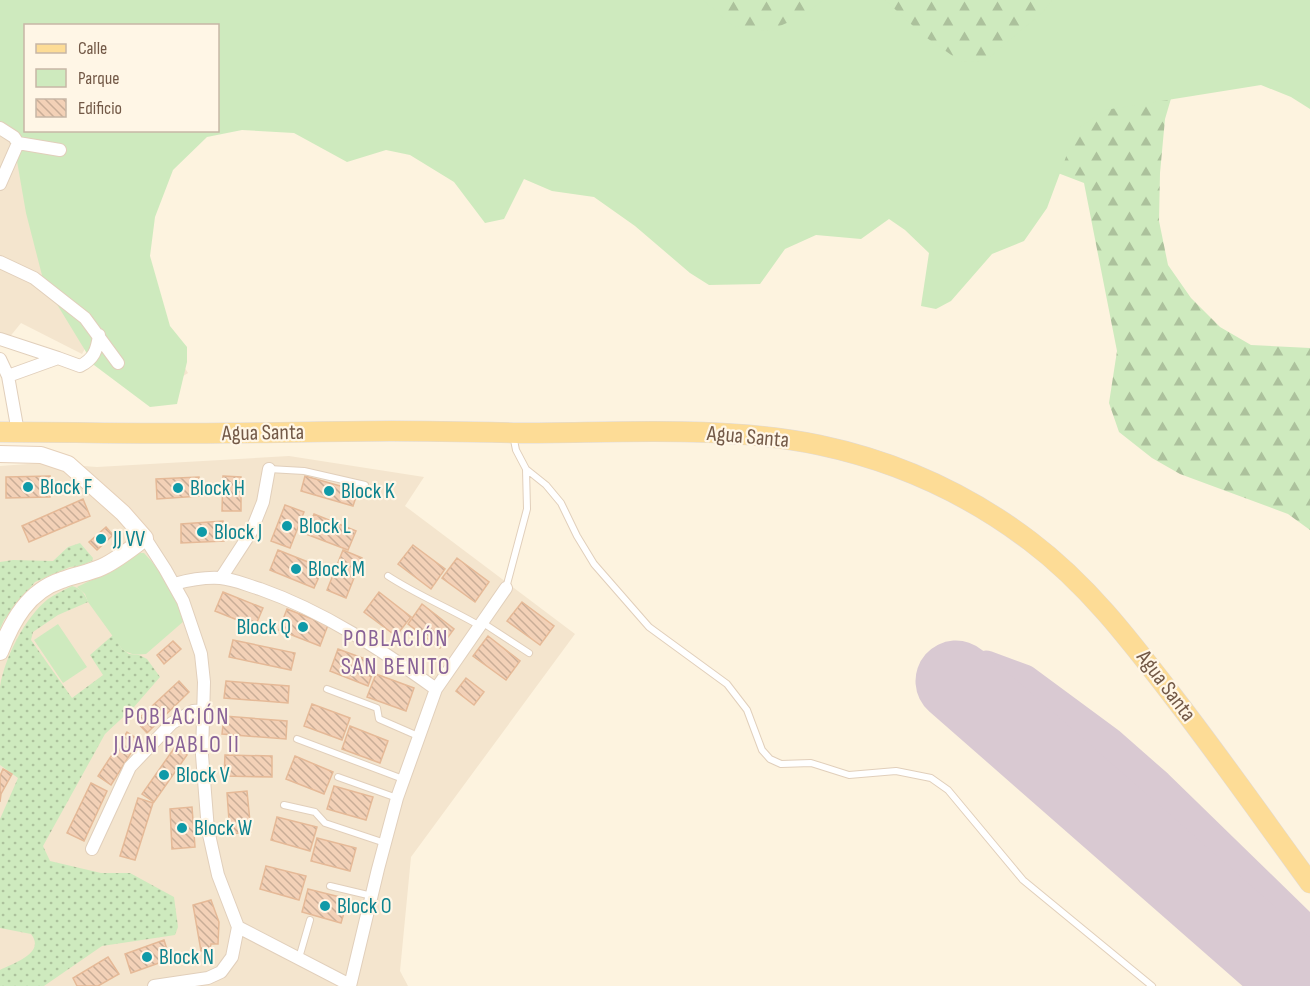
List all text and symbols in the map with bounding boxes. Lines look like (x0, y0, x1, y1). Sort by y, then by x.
legend (24, 24, 219, 132)
text: Calle (78, 38, 107, 59)
text: Parque (78, 68, 119, 89)
text: Edificio (78, 98, 122, 119)
street label: Agua Santa (221, 419, 304, 447)
street label: Agua Santa (705, 420, 790, 454)
place label: Block F (40, 474, 92, 501)
place label: Block H (190, 475, 245, 502)
place label: Block K (341, 478, 395, 505)
marker: Block F (21, 480, 35, 494)
marker: Block H (171, 481, 185, 495)
marker: Block K (322, 484, 336, 498)
place label: Block L (299, 513, 351, 540)
place label: Block J (214, 519, 262, 546)
marker: Block L (280, 519, 294, 533)
marker: Block J (195, 525, 209, 539)
place label: JJ VV (112, 526, 145, 553)
marker: JJ VV (94, 532, 108, 546)
place label: Block M (308, 556, 365, 583)
marker: Block M (289, 562, 303, 576)
place label: Block Q (236, 614, 291, 641)
marker: Block Q (296, 620, 310, 634)
district label: POBLACIÓN SAN BENITO (341, 624, 451, 681)
street label: Agua Santa (1130, 644, 1202, 727)
district label: POBLACIÓN JUAN PABLO II (113, 702, 240, 759)
place label: Block V (176, 762, 230, 789)
marker: Block V (157, 768, 171, 782)
place label: Block W (194, 815, 252, 842)
marker: Block W (175, 821, 189, 835)
place label: Block O (337, 893, 392, 920)
marker: Block O (318, 899, 332, 913)
place label: Block N (159, 944, 214, 971)
marker: Block N (140, 950, 154, 964)

